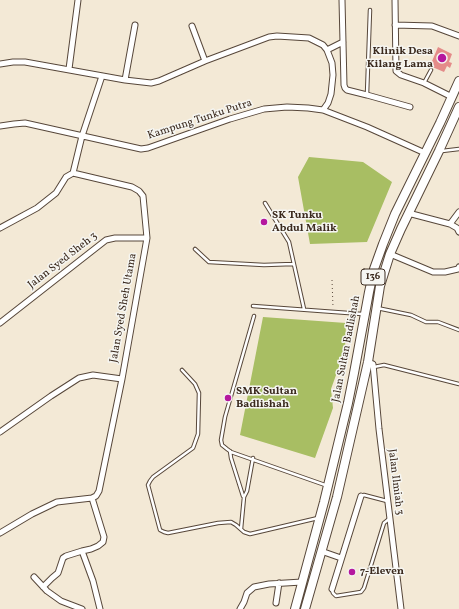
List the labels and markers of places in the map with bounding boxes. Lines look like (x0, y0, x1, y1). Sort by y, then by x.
place label: Klinik Desa Kilang Lama (367, 45, 433, 71)
marker: Klinik Desa Kilang Lama (436, 52, 448, 64)
place label: SK Tunku Abdul Malik (272, 209, 337, 235)
marker: SK Tunku Abdul Malik (259, 217, 269, 227)
place label: SMK Sultan Badlishah (236, 385, 297, 411)
marker: SMK Sultan Badlishah (223, 393, 233, 403)
place label: 7-Eleven (360, 565, 404, 579)
marker: 7-Eleven (347, 567, 357, 577)

